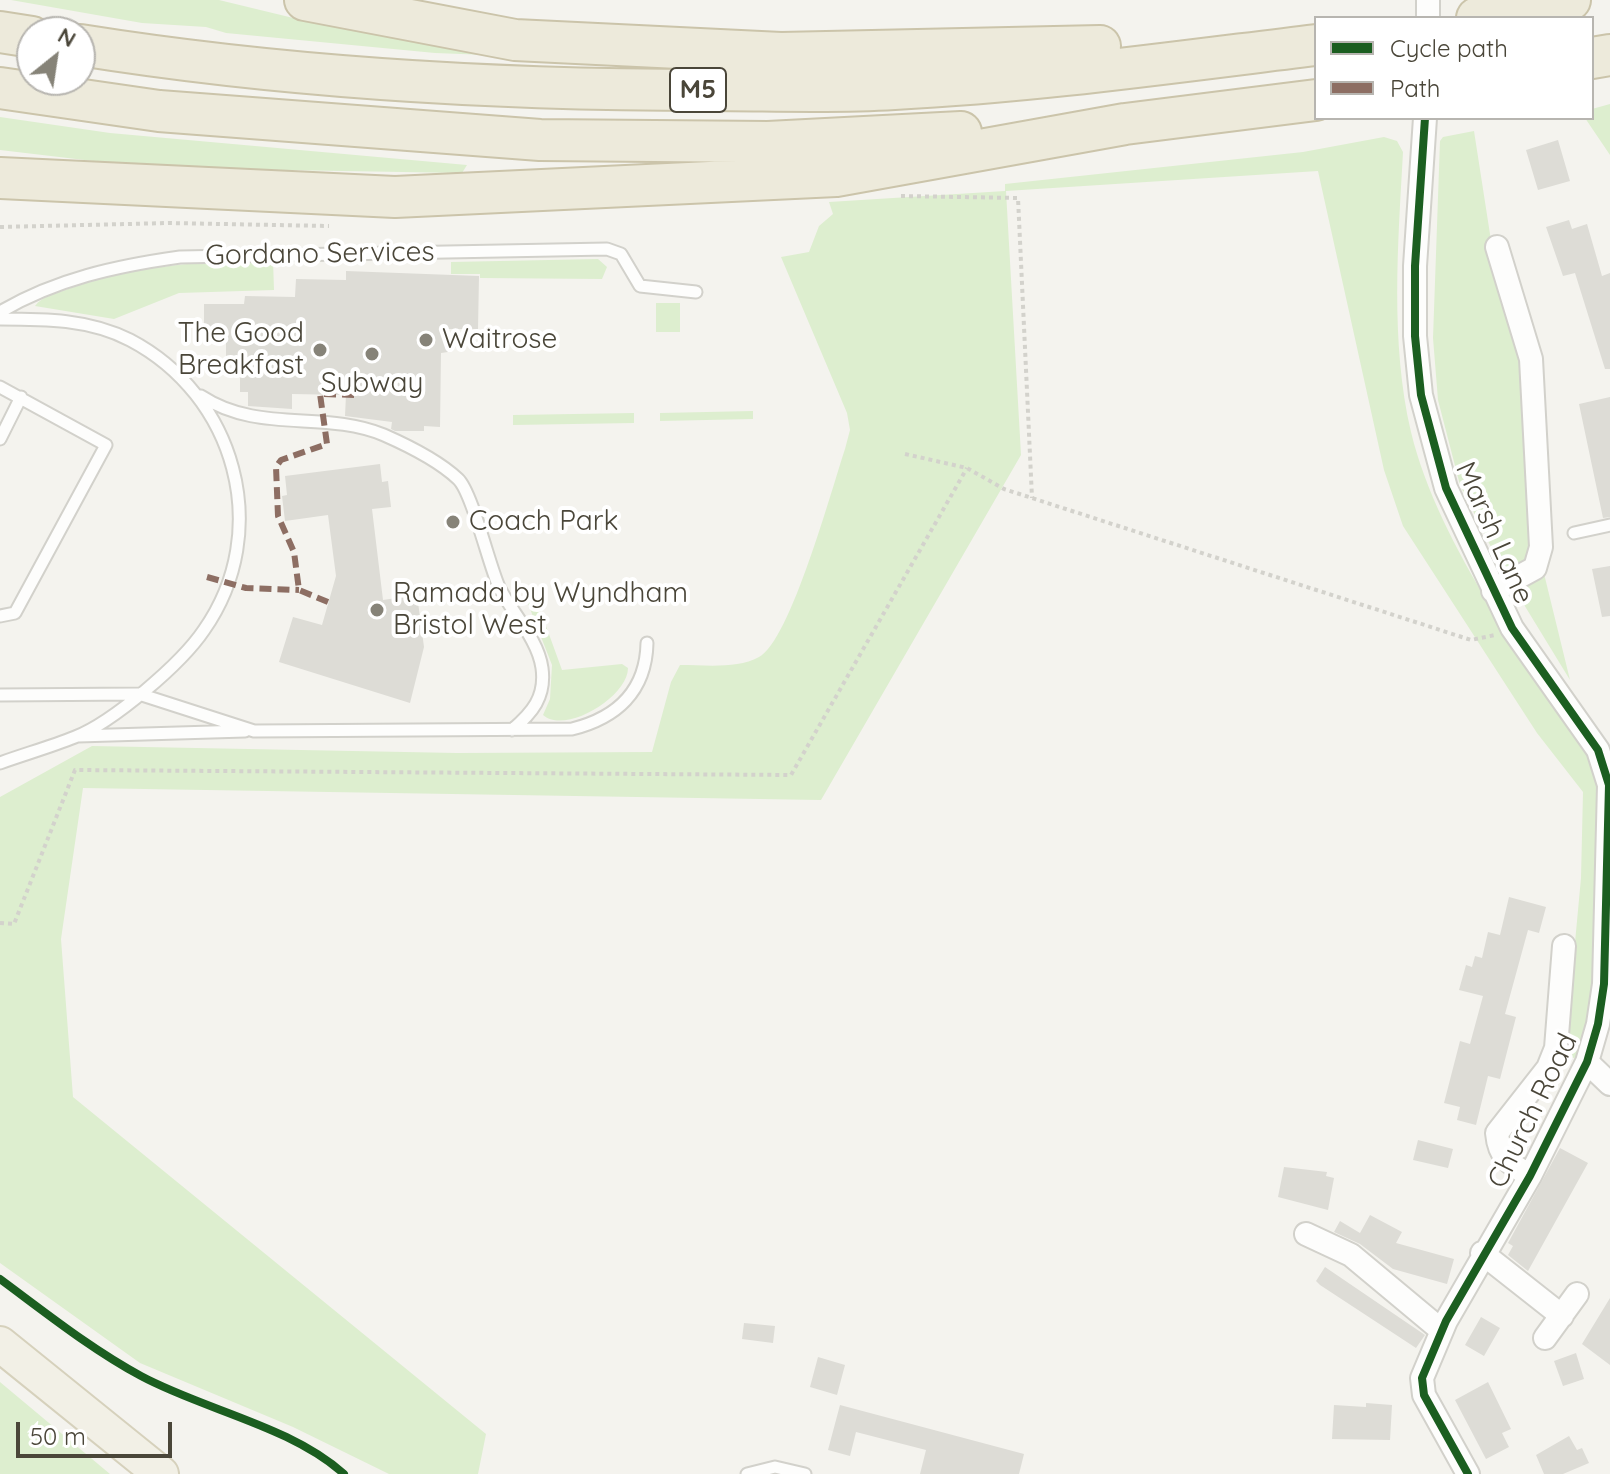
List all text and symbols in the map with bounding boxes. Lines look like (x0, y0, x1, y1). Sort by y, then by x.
north arrow (16, 16, 96, 96)
legend (1314, 16, 1594, 120)
text: N (53, 21, 81, 53)
text: Cycle path (1390, 33, 1508, 63)
road number: M5 (670, 68, 726, 112)
text: Path (1390, 73, 1441, 103)
street label: Gordano Services (205, 235, 435, 273)
place label: The Good Breakfast (177, 317, 304, 383)
place label: Waitrose (442, 323, 557, 357)
marker: Waitrose (417, 331, 435, 349)
marker: The Good Breakfast (311, 341, 329, 359)
marker: Subway (363, 345, 381, 363)
place label: Subway (321, 367, 423, 401)
street label: Marsh Lane (1448, 457, 1540, 609)
place label: Coach Park (469, 505, 618, 539)
marker: Coach Park (444, 513, 462, 531)
place label: Ramada by Wyndham Bristol West (393, 577, 688, 643)
marker: Ramada by Wyndham Bristol West (368, 601, 386, 619)
street label: Church Road (1481, 1028, 1585, 1194)
scale bar (20, 1406, 176, 1456)
text: 50 m (30, 1421, 86, 1451)

